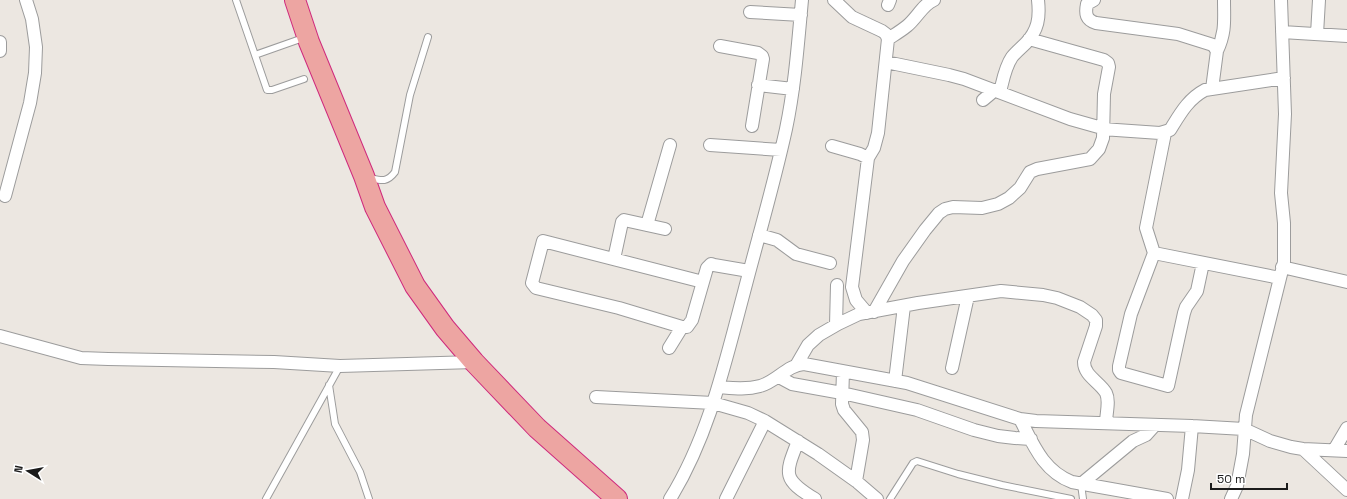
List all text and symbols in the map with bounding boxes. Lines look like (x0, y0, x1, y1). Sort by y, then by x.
north arrow (8, 451, 48, 491)
text: N (11, 464, 26, 474)
scale bar (1211, 465, 1287, 491)
text: 50 m (1217, 471, 1245, 487)

